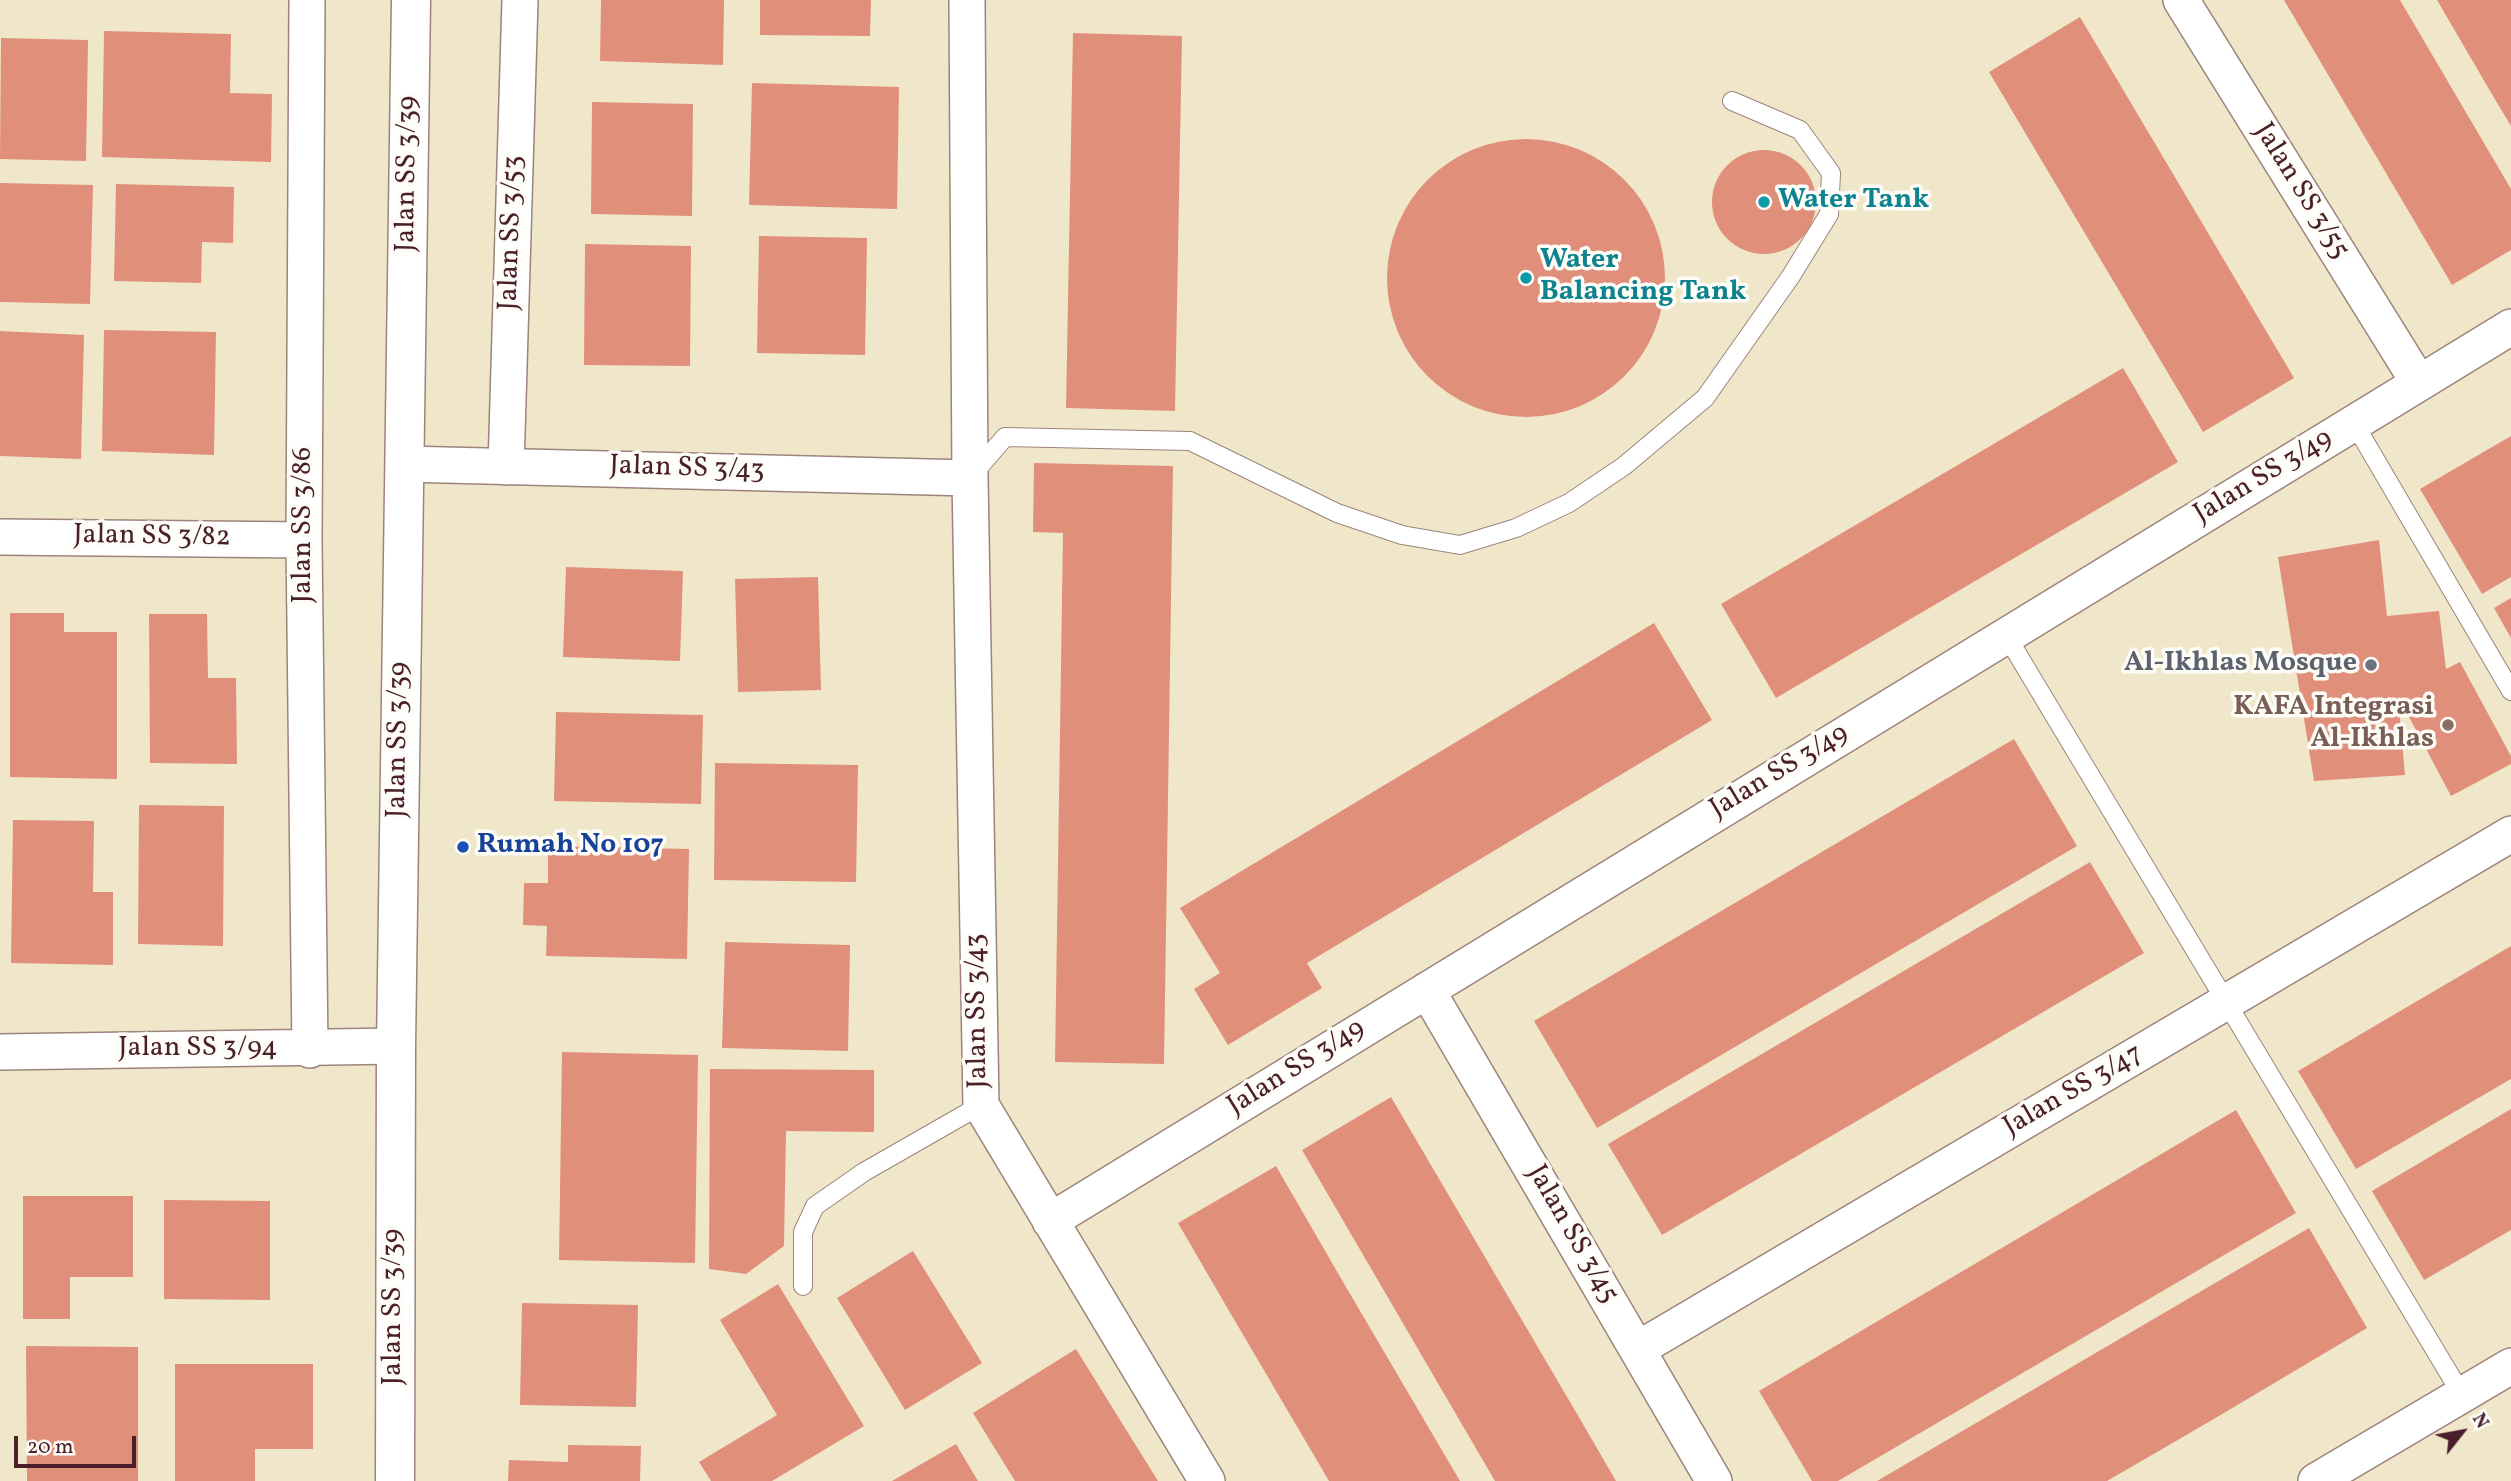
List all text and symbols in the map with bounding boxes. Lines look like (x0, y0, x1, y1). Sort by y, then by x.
street label: Jalan SS 3/39 (391, 96, 427, 252)
street label: Jalan SS 3/55 (2245, 118, 2355, 266)
street label: Jalan SS 3/53 (494, 155, 532, 311)
place label: Water Tank (1778, 185, 1929, 219)
marker: Water Tank (1756, 194, 1772, 210)
place label: Water Balancing Tank (1540, 245, 1746, 311)
marker: Water Balancing Tank (1518, 270, 1534, 286)
street label: Jalan SS 3/49 (2189, 424, 2339, 532)
street label: Jalan SS 3/86 (288, 447, 322, 603)
street label: Jalan SS 3/43 (609, 451, 765, 489)
street label: Jalan SS 3/82 (73, 520, 231, 556)
place label: Al-Ikhlas Mosque (2124, 648, 2357, 682)
marker: Al-Ikhlas Mosque (2363, 657, 2379, 673)
street label: Jalan SS 3/39 (382, 662, 418, 818)
place label: KAFA Integrasi Al-Ikhlas (2233, 692, 2434, 758)
marker: KAFA Integrasi Al-Ikhlas (2440, 717, 2456, 733)
street label: Jalan SS 3/49 (1705, 719, 1855, 827)
place label: Rumah No 107 (477, 830, 664, 864)
marker: Rumah No 107 (455, 839, 471, 855)
street label: Jalan SS 3/43 (961, 933, 997, 1089)
street label: Jalan SS 3/49 (1222, 1014, 1372, 1124)
street label: Jalan SS 3/94 (118, 1033, 278, 1067)
street label: Jalan SS 3/47 (1998, 1039, 2150, 1145)
street label: Jalan SS 3/45 (1518, 1160, 1624, 1310)
street label: Jalan SS 3/39 (378, 1229, 412, 1385)
north arrow (2427, 1397, 2497, 1467)
text: N (2465, 1409, 2495, 1434)
scale bar (18, 1422, 140, 1466)
text: 20 m (27, 1433, 73, 1462)

